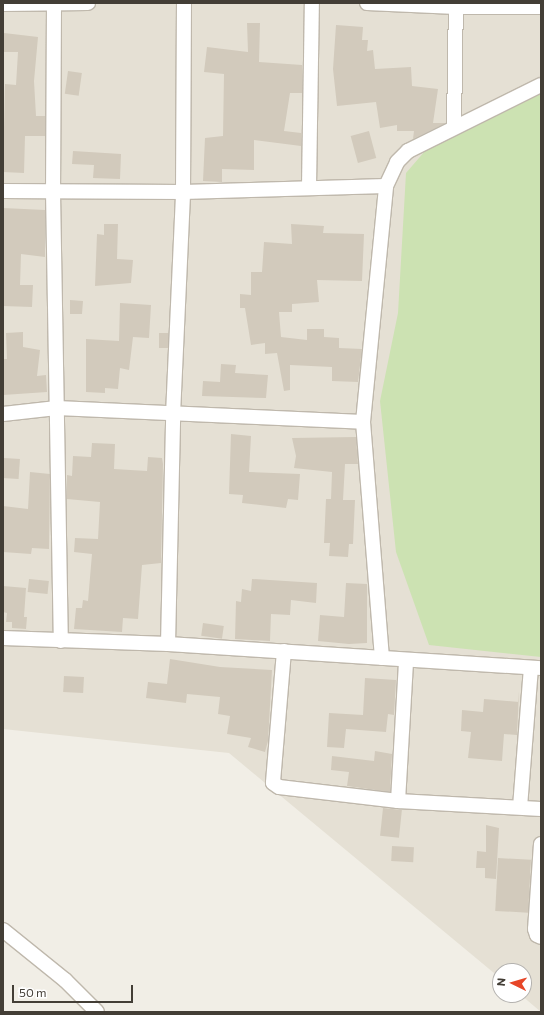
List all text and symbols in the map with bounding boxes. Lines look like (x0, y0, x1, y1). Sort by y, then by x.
north arrow (492, 963, 532, 1003)
scale bar (14, 977, 135, 1003)
text: N (494, 977, 507, 987)
text: 50 m (19, 985, 47, 999)

